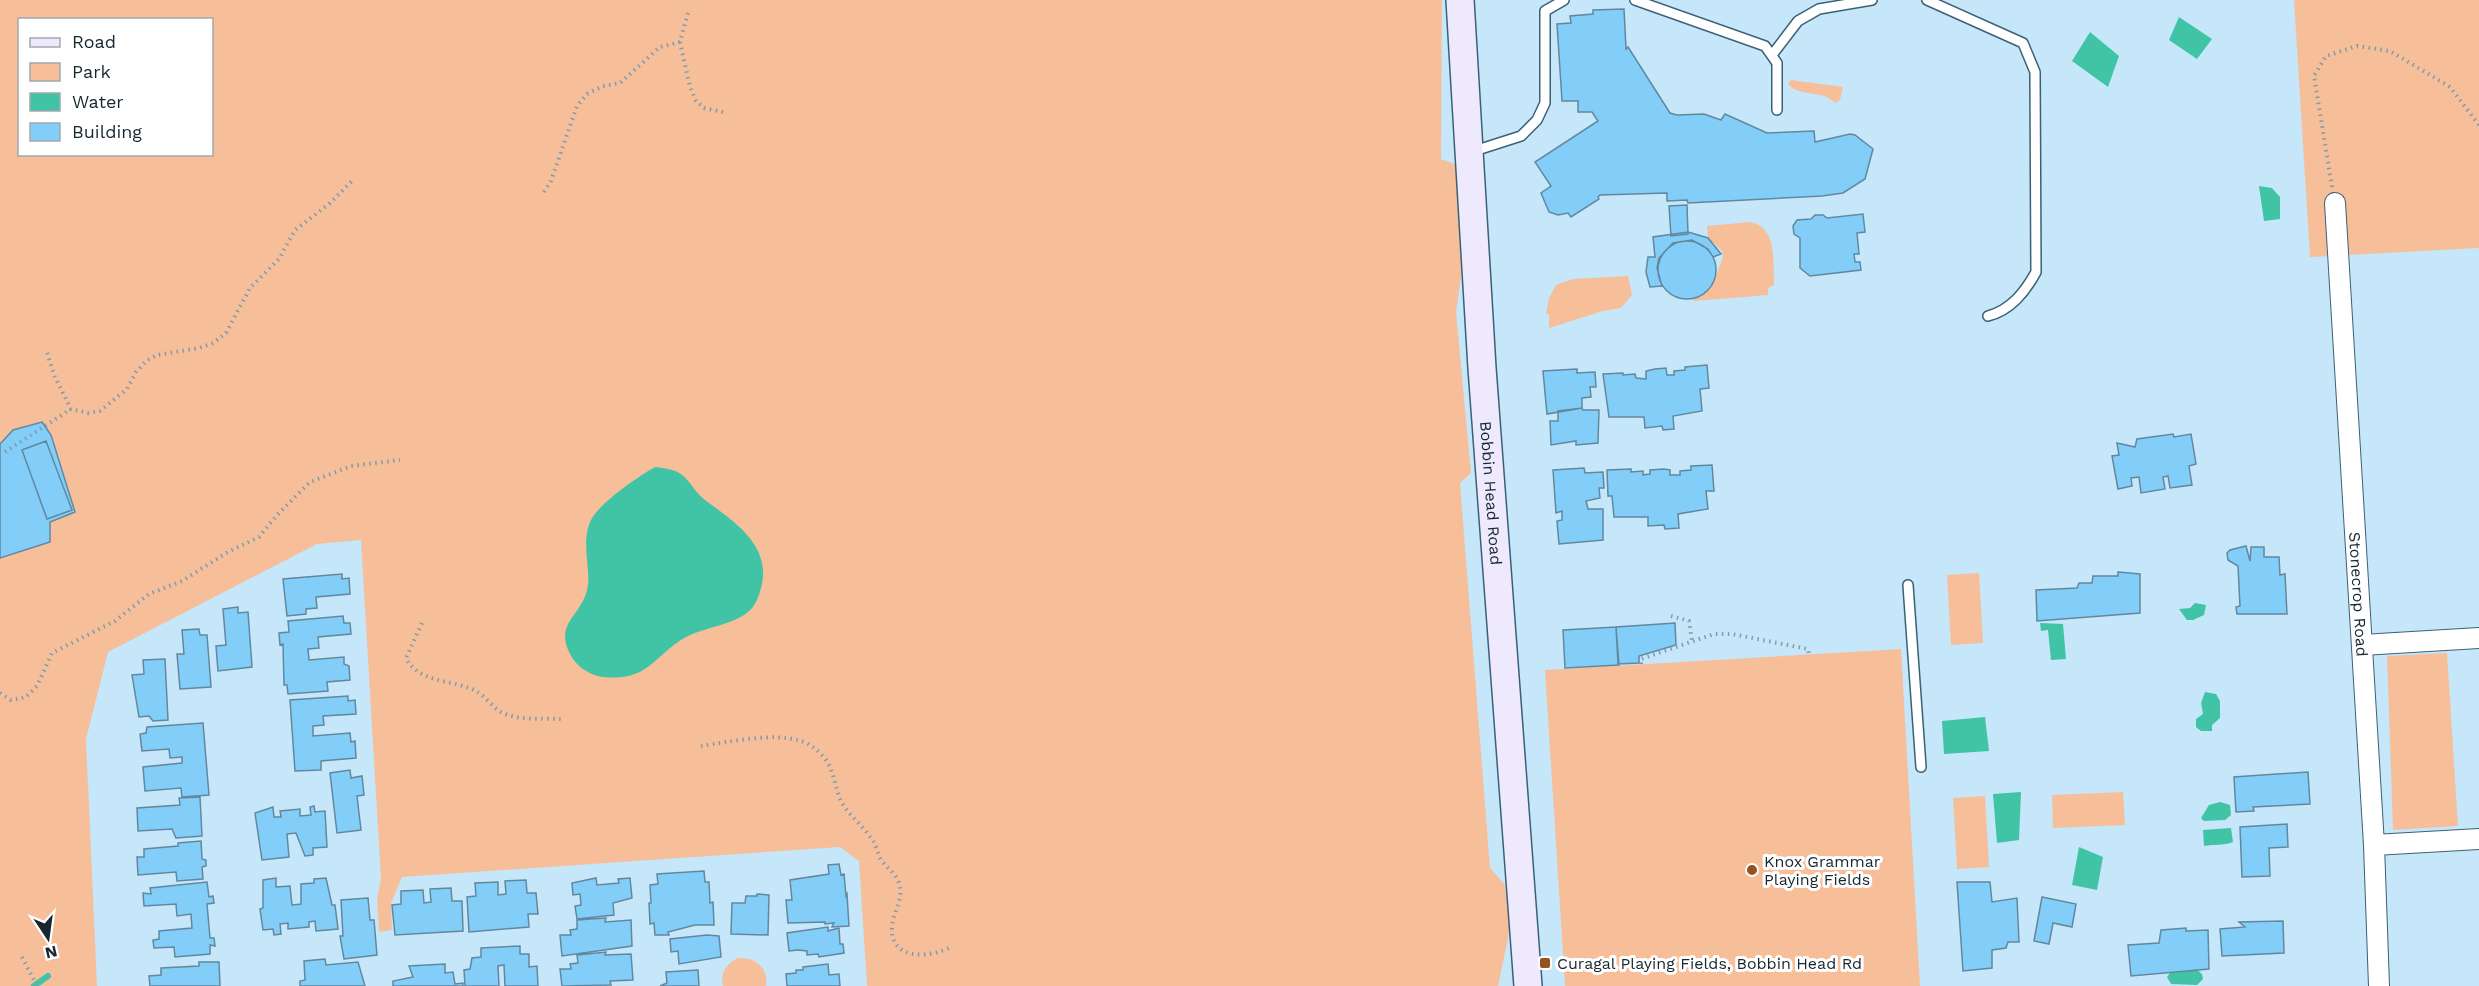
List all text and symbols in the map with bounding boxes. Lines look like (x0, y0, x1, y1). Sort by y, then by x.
legend (18, 18, 213, 156)
text: Road (72, 31, 116, 52)
text: Park (72, 61, 111, 82)
text: Water (72, 91, 124, 112)
text: Building (72, 121, 142, 142)
street label: Bobbin Head Road (1476, 420, 1506, 566)
street label: Stonecrop Road (2345, 531, 2372, 657)
place label: Knox Grammar Playing Fields (1764, 852, 1881, 889)
marker: Knox Grammar Playing Fields (1745, 863, 1759, 877)
north arrow (18, 908, 78, 968)
text: N (43, 942, 59, 963)
place label: Curagal Playing Fields, Bobbin Head Rd (1557, 954, 1862, 973)
marker: Curagal Playing Fields, Bobbin Head Rd (1538, 956, 1552, 970)

